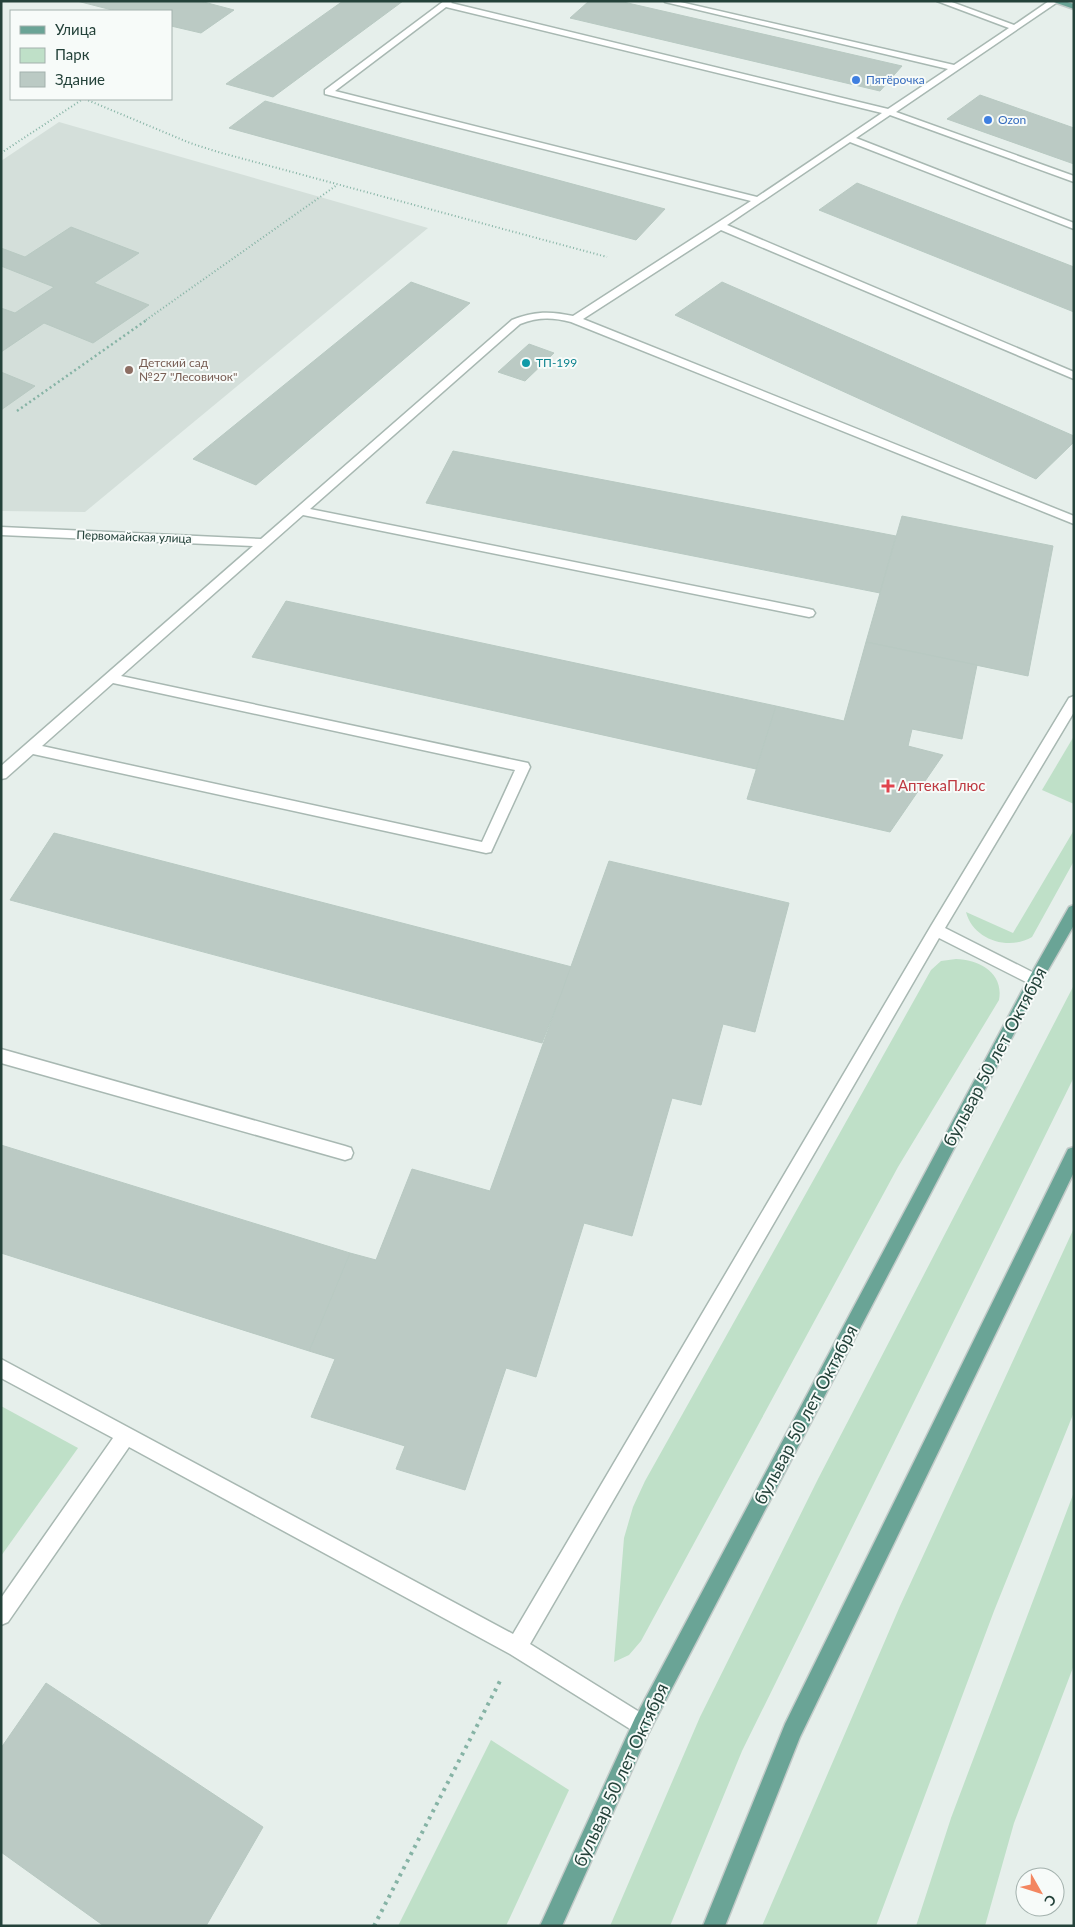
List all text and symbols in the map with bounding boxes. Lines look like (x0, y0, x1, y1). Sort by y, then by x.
legend (10, 10, 172, 100)
text: Улица (55, 20, 96, 38)
text: Парк (55, 45, 90, 63)
text: Здание (55, 70, 105, 88)
place label: Пятёрочка (866, 72, 925, 87)
marker: Пятёрочка (850, 74, 862, 86)
place label: Ozon (998, 112, 1026, 127)
marker: Ozon (982, 114, 994, 126)
place label: Детский сад №27 "Лесовичок" (139, 355, 237, 384)
place label: ТП-199 (536, 355, 577, 370)
marker: ТП-199 (520, 357, 532, 369)
marker: Детский сад №27 "Лесовичок" (123, 364, 135, 376)
street label: Первомайская улица (76, 527, 192, 546)
place label: АптекаПлюс (898, 776, 986, 794)
marker: АптекаПлюс (882, 780, 894, 792)
street label: бульвар 50 лет Октября (937, 963, 1051, 1150)
street label: бульвар 50 лет Октября (748, 1321, 862, 1508)
street label: бульвар 50 лет Октября (568, 1679, 672, 1870)
north arrow (1015, 1867, 1065, 1917)
text: С (1041, 1892, 1060, 1910)

